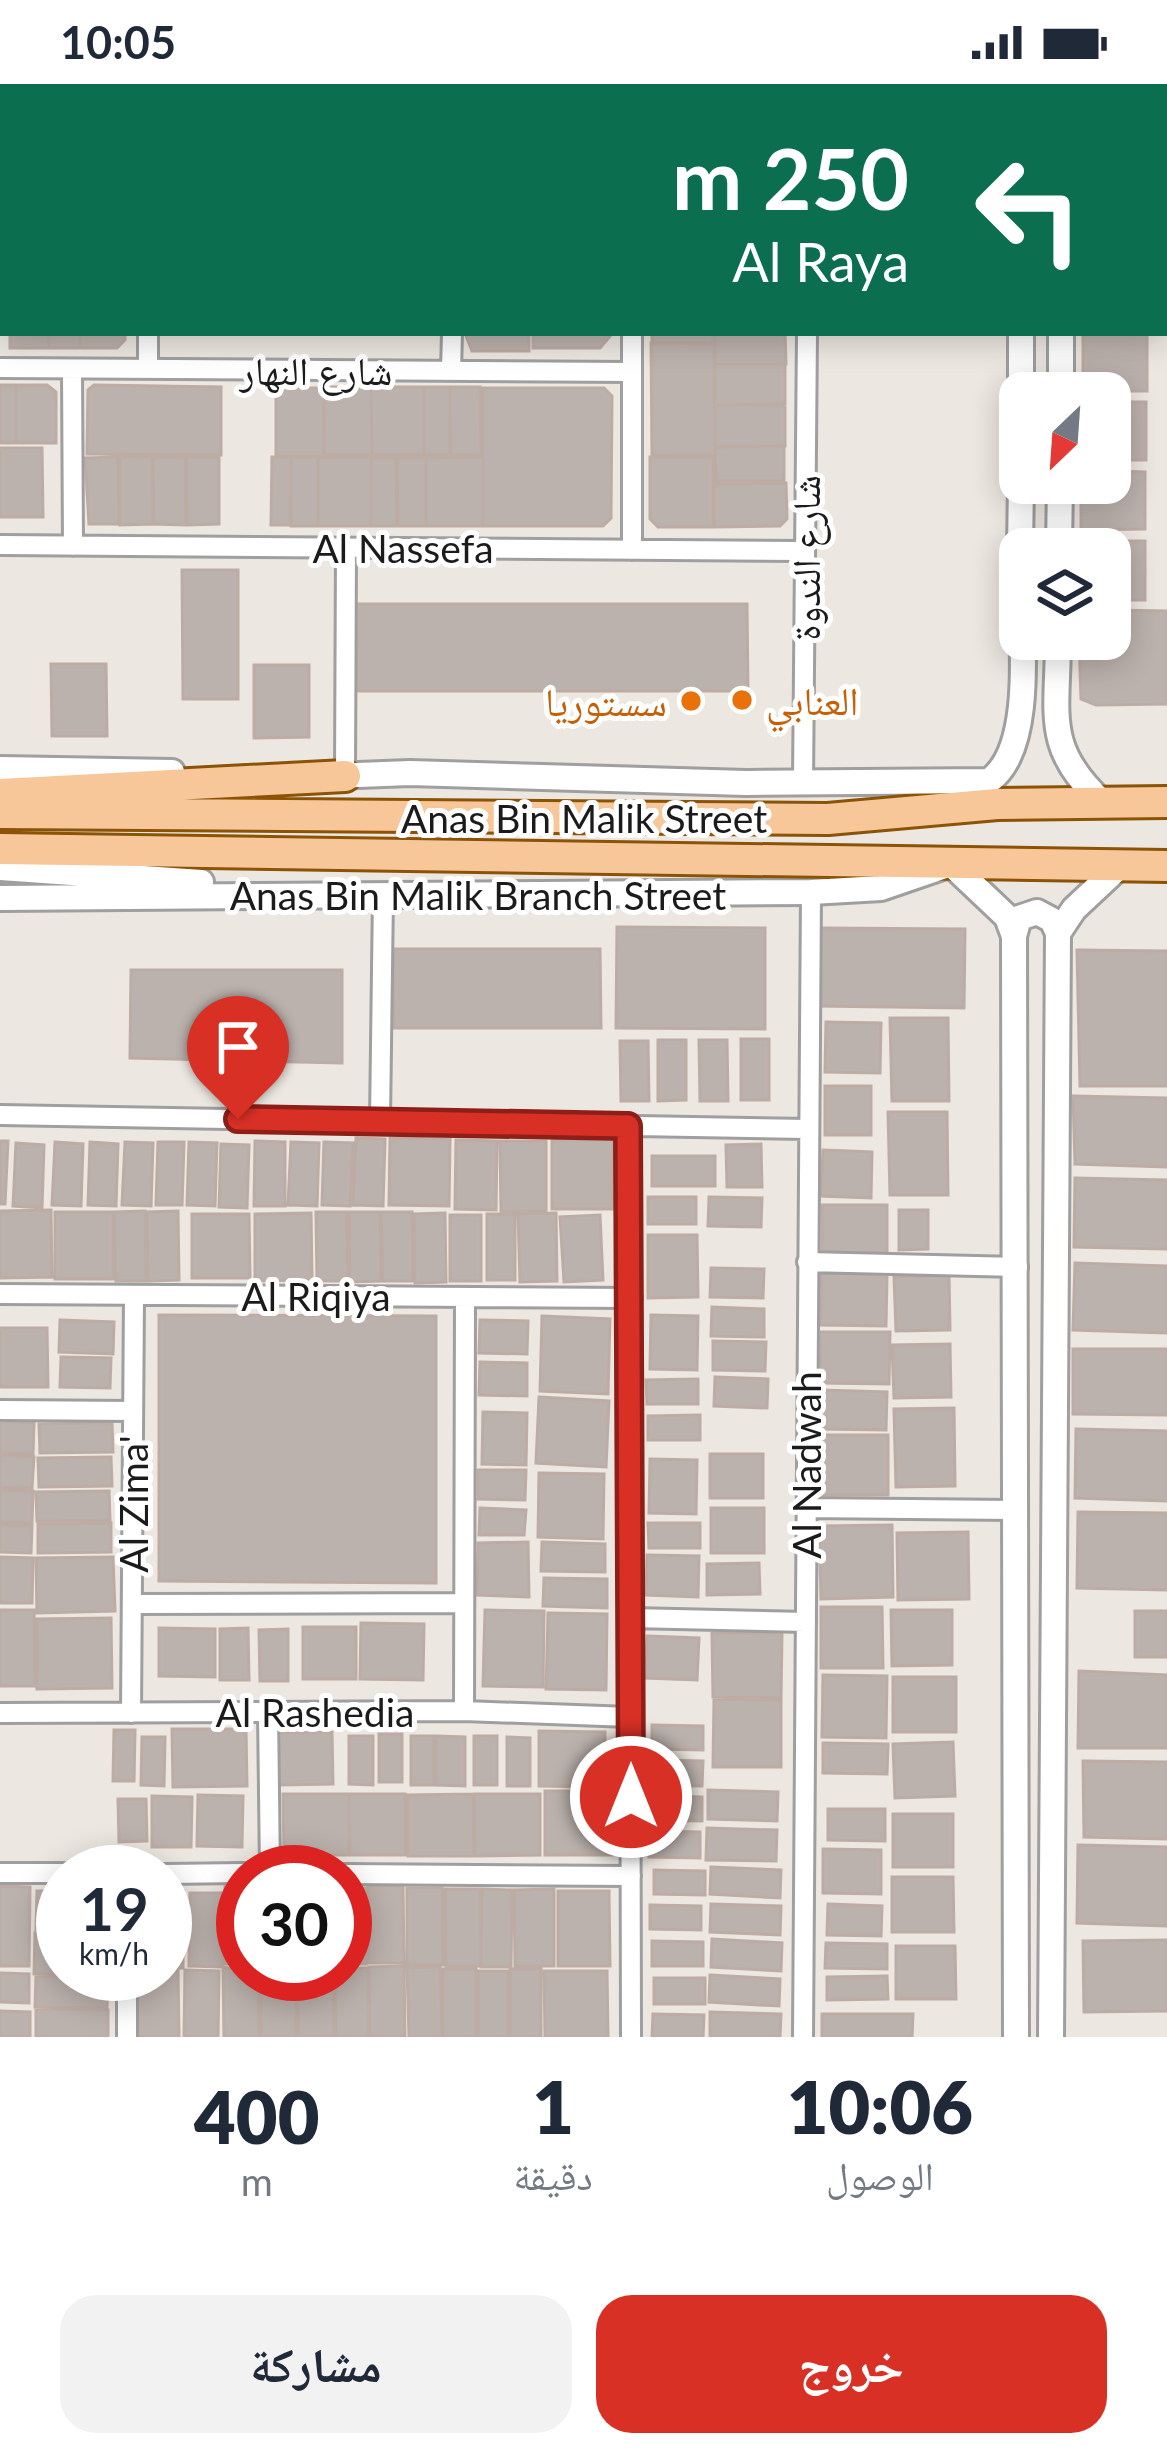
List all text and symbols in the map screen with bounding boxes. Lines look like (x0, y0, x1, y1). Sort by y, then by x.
text: 10:05 (60, 15, 176, 69)
text: 250 m (672, 127, 909, 228)
icon: left (951, 132, 1107, 288)
text: Al Raya (732, 229, 909, 294)
street label: شارع النهار (239, 347, 392, 396)
north arrow (999, 372, 1131, 504)
map controls (999, 372, 1131, 660)
street label: شارع الندوة (782, 475, 831, 641)
street label: Al Nassefa (312, 525, 494, 571)
button: layers (999, 528, 1131, 660)
place label: العنابي (766, 677, 858, 733)
place label: سستوريا (545, 678, 667, 725)
marker: العنابي (729, 687, 755, 713)
marker: سستوريا (678, 688, 704, 714)
street label: Anas Bin Malik Street (401, 795, 767, 841)
street label: Anas Bin Malik Branch Street (230, 872, 726, 918)
pin (187, 996, 289, 1119)
icon: arrive (205, 1014, 271, 1080)
street label: Al Riqiya (241, 1273, 391, 1319)
street label: Al Nadwah (783, 1371, 829, 1559)
street label: Al Zima' (110, 1435, 156, 1573)
street label: Al Rashedia (216, 1689, 414, 1735)
position arrow (568, 1734, 694, 1860)
speed limit sign: 30 (216, 1845, 372, 2001)
text: 19 (79, 1872, 149, 1944)
text: km/h (79, 1935, 149, 1971)
text: 1 (532, 2063, 574, 2149)
text: 10:06 (787, 2063, 973, 2149)
text: 400 (194, 2073, 319, 2159)
text: دقيقة (513, 2152, 593, 2198)
text: الوصول (826, 2152, 934, 2198)
text: m (241, 2158, 273, 2204)
button: مشاركة (60, 2295, 572, 2433)
button: خروج (596, 2295, 1107, 2433)

